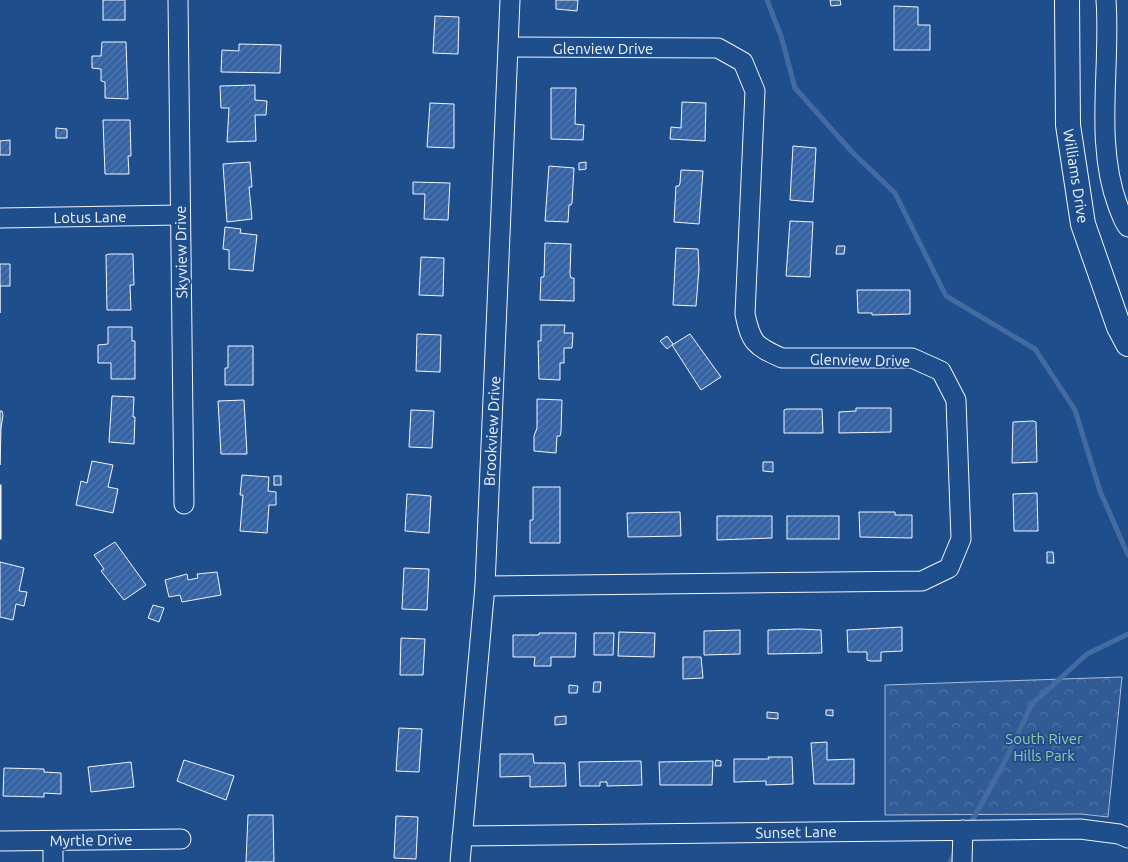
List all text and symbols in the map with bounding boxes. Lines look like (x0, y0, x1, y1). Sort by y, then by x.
street label: Glenview Drive (553, 40, 653, 57)
street label: Williams Drive (1060, 128, 1092, 224)
street label: Skyview Drive (172, 205, 190, 299)
street label: Lotus Lane (53, 208, 127, 226)
street label: Glenview Drive (810, 351, 910, 369)
street label: Brookview Drive (481, 376, 503, 486)
park label: South River Hills Park (1005, 730, 1083, 764)
street label: Sunset Lane (755, 823, 837, 841)
street label: Myrtle Drive (49, 831, 133, 849)

